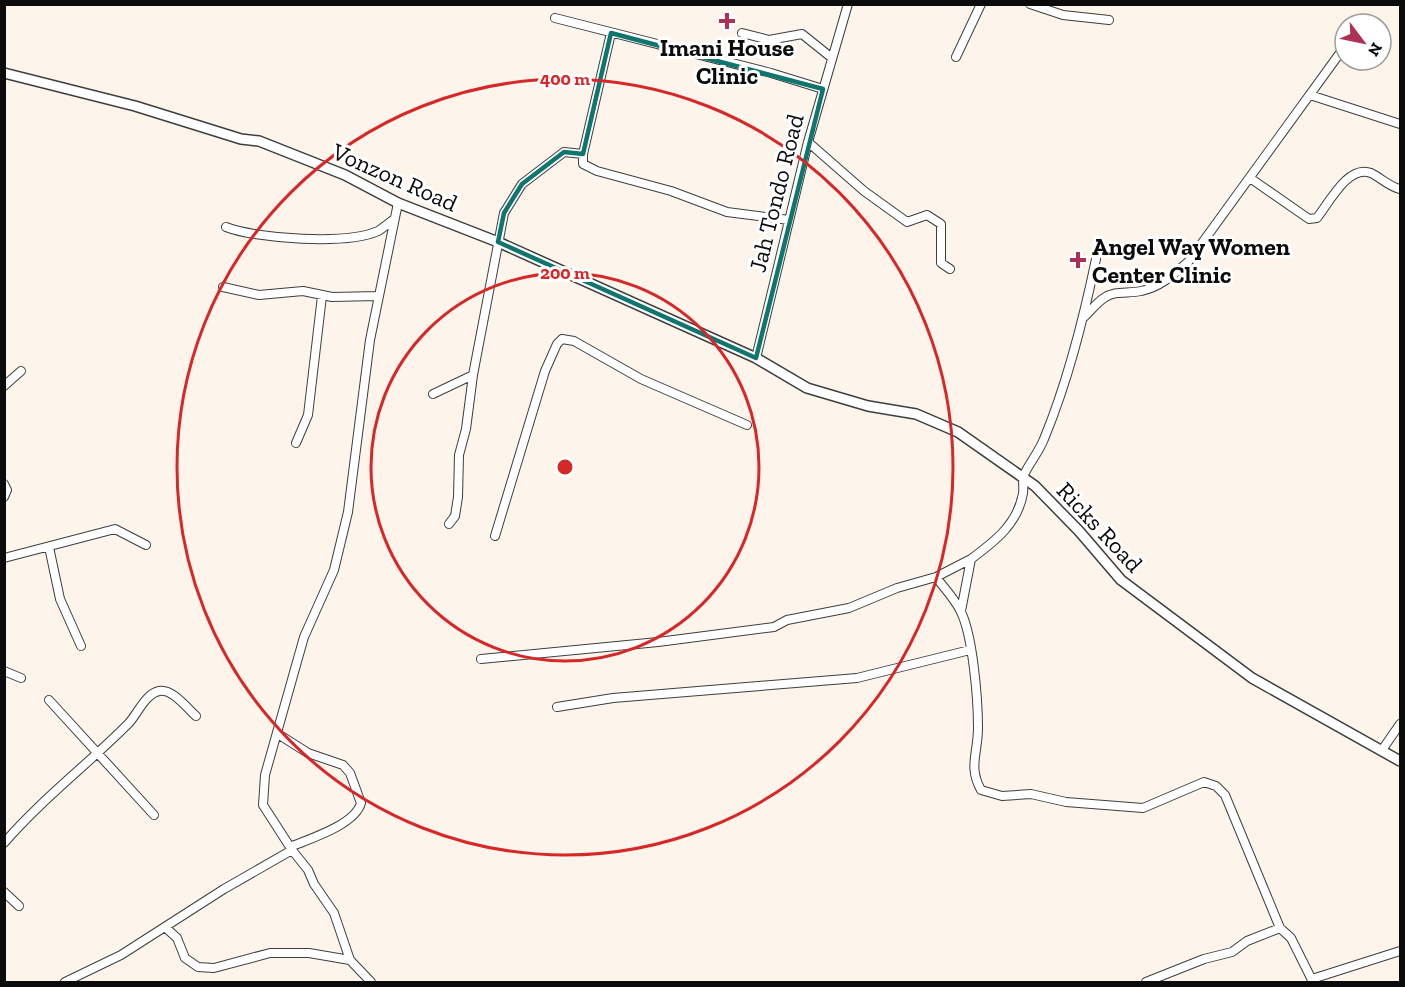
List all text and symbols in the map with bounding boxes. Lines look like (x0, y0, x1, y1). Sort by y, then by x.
marker: Imani House Clinic (718, 12, 736, 30)
north arrow (1333, 12, 1393, 72)
place label: Imani House Clinic (660, 33, 795, 90)
text: N (1364, 39, 1387, 60)
text: 400 m (540, 68, 590, 90)
street label: Jah Tondo Road (742, 111, 810, 275)
street label: Vonzon Road (327, 136, 462, 218)
place label: Angel Way Women Center Clinic (1092, 232, 1290, 289)
marker: Angel Way Women Center Clinic (1069, 251, 1087, 269)
text: 200 m (540, 262, 590, 284)
centre of rings (555, 457, 575, 477)
street label: Ricks Road (1051, 476, 1149, 578)

